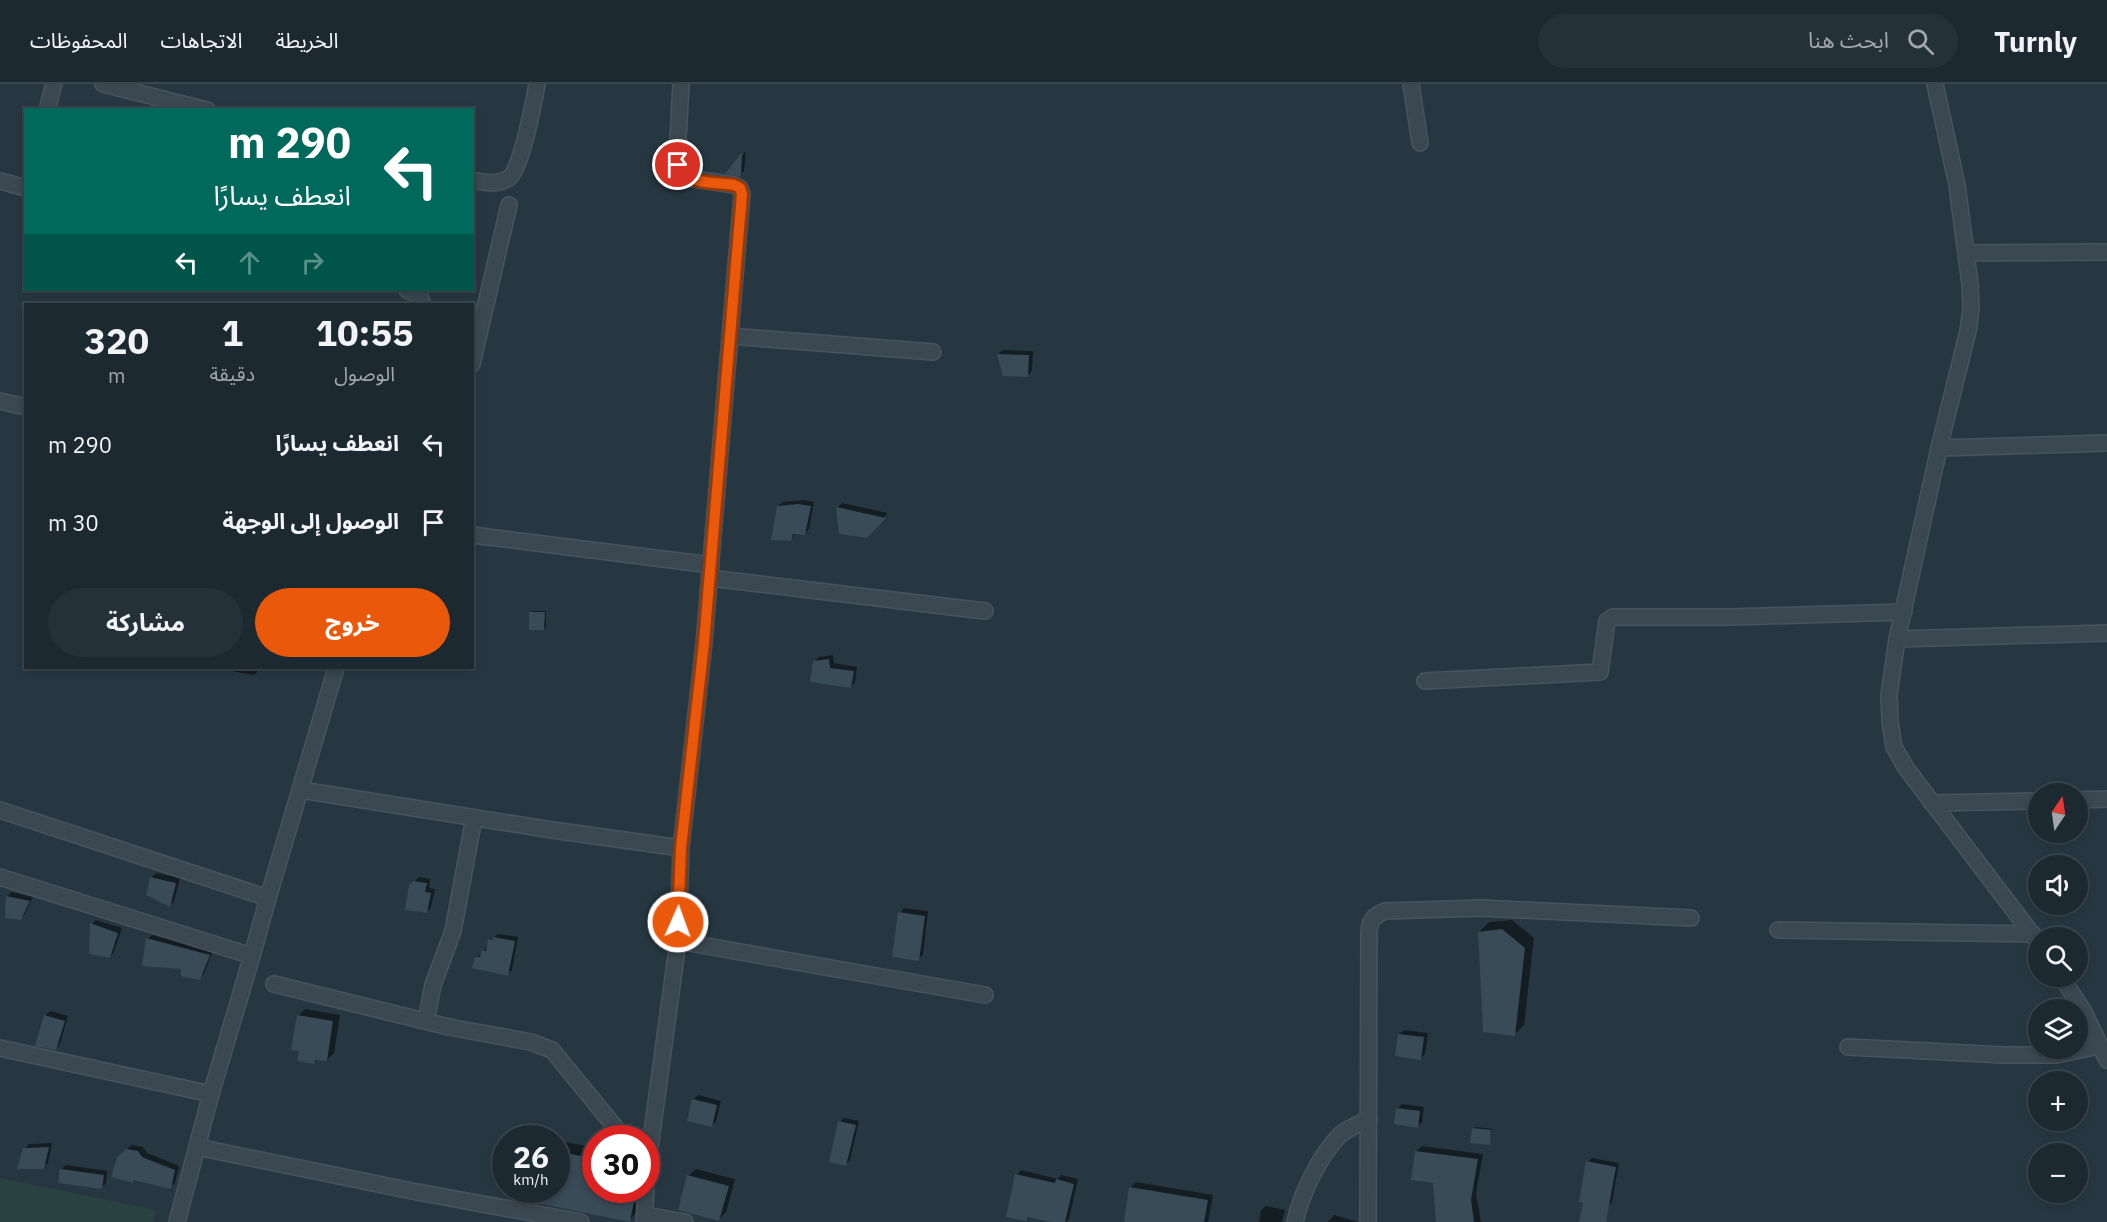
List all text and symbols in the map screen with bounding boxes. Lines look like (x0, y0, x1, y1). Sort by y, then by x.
search box (1538, 14, 1958, 68)
text: Turnly (1994, 23, 2077, 60)
text: ابحث هنا (1808, 25, 1889, 54)
icon: search (1904, 25, 1937, 58)
text: المحفوظات (30, 26, 127, 54)
text: الاتجاهات (160, 26, 242, 54)
text: الخريطة (275, 26, 338, 54)
text: 290 m (228, 115, 351, 170)
icon: left (372, 132, 450, 210)
pin (652, 139, 703, 190)
icon: arrive (661, 148, 694, 181)
text: انعطف يسارًا (214, 177, 351, 212)
icon: left (170, 246, 203, 279)
icon: ahead (233, 246, 266, 279)
icon: right (296, 246, 329, 279)
text: 1 (221, 309, 243, 356)
text: 10:55 (315, 309, 414, 356)
text: 320 (84, 317, 149, 364)
text: دقيقة (210, 360, 255, 387)
text: الوصول (334, 360, 395, 387)
text: m (108, 362, 126, 389)
text: انعطف يسارًا (276, 428, 399, 457)
icon: left (417, 428, 450, 461)
text: 290 m (48, 430, 112, 459)
text: الوصول إلى الوجهة (222, 506, 399, 535)
icon: arrive (417, 506, 450, 539)
text: 30 m (48, 508, 99, 537)
button: مشاركة (48, 588, 243, 657)
button: خروج (255, 588, 450, 657)
north arrow (2028, 783, 2088, 843)
map controls (2028, 783, 2088, 1203)
button: sound (2028, 855, 2088, 915)
position arrow (646, 890, 710, 954)
button: search (2028, 927, 2088, 987)
button: layers (2028, 999, 2088, 1059)
button: + (2028, 1071, 2088, 1131)
speed limit sign: 30 (582, 1125, 660, 1203)
text: 26 (513, 1137, 549, 1176)
button: − (2028, 1143, 2088, 1203)
text: km/h (513, 1170, 549, 1189)

